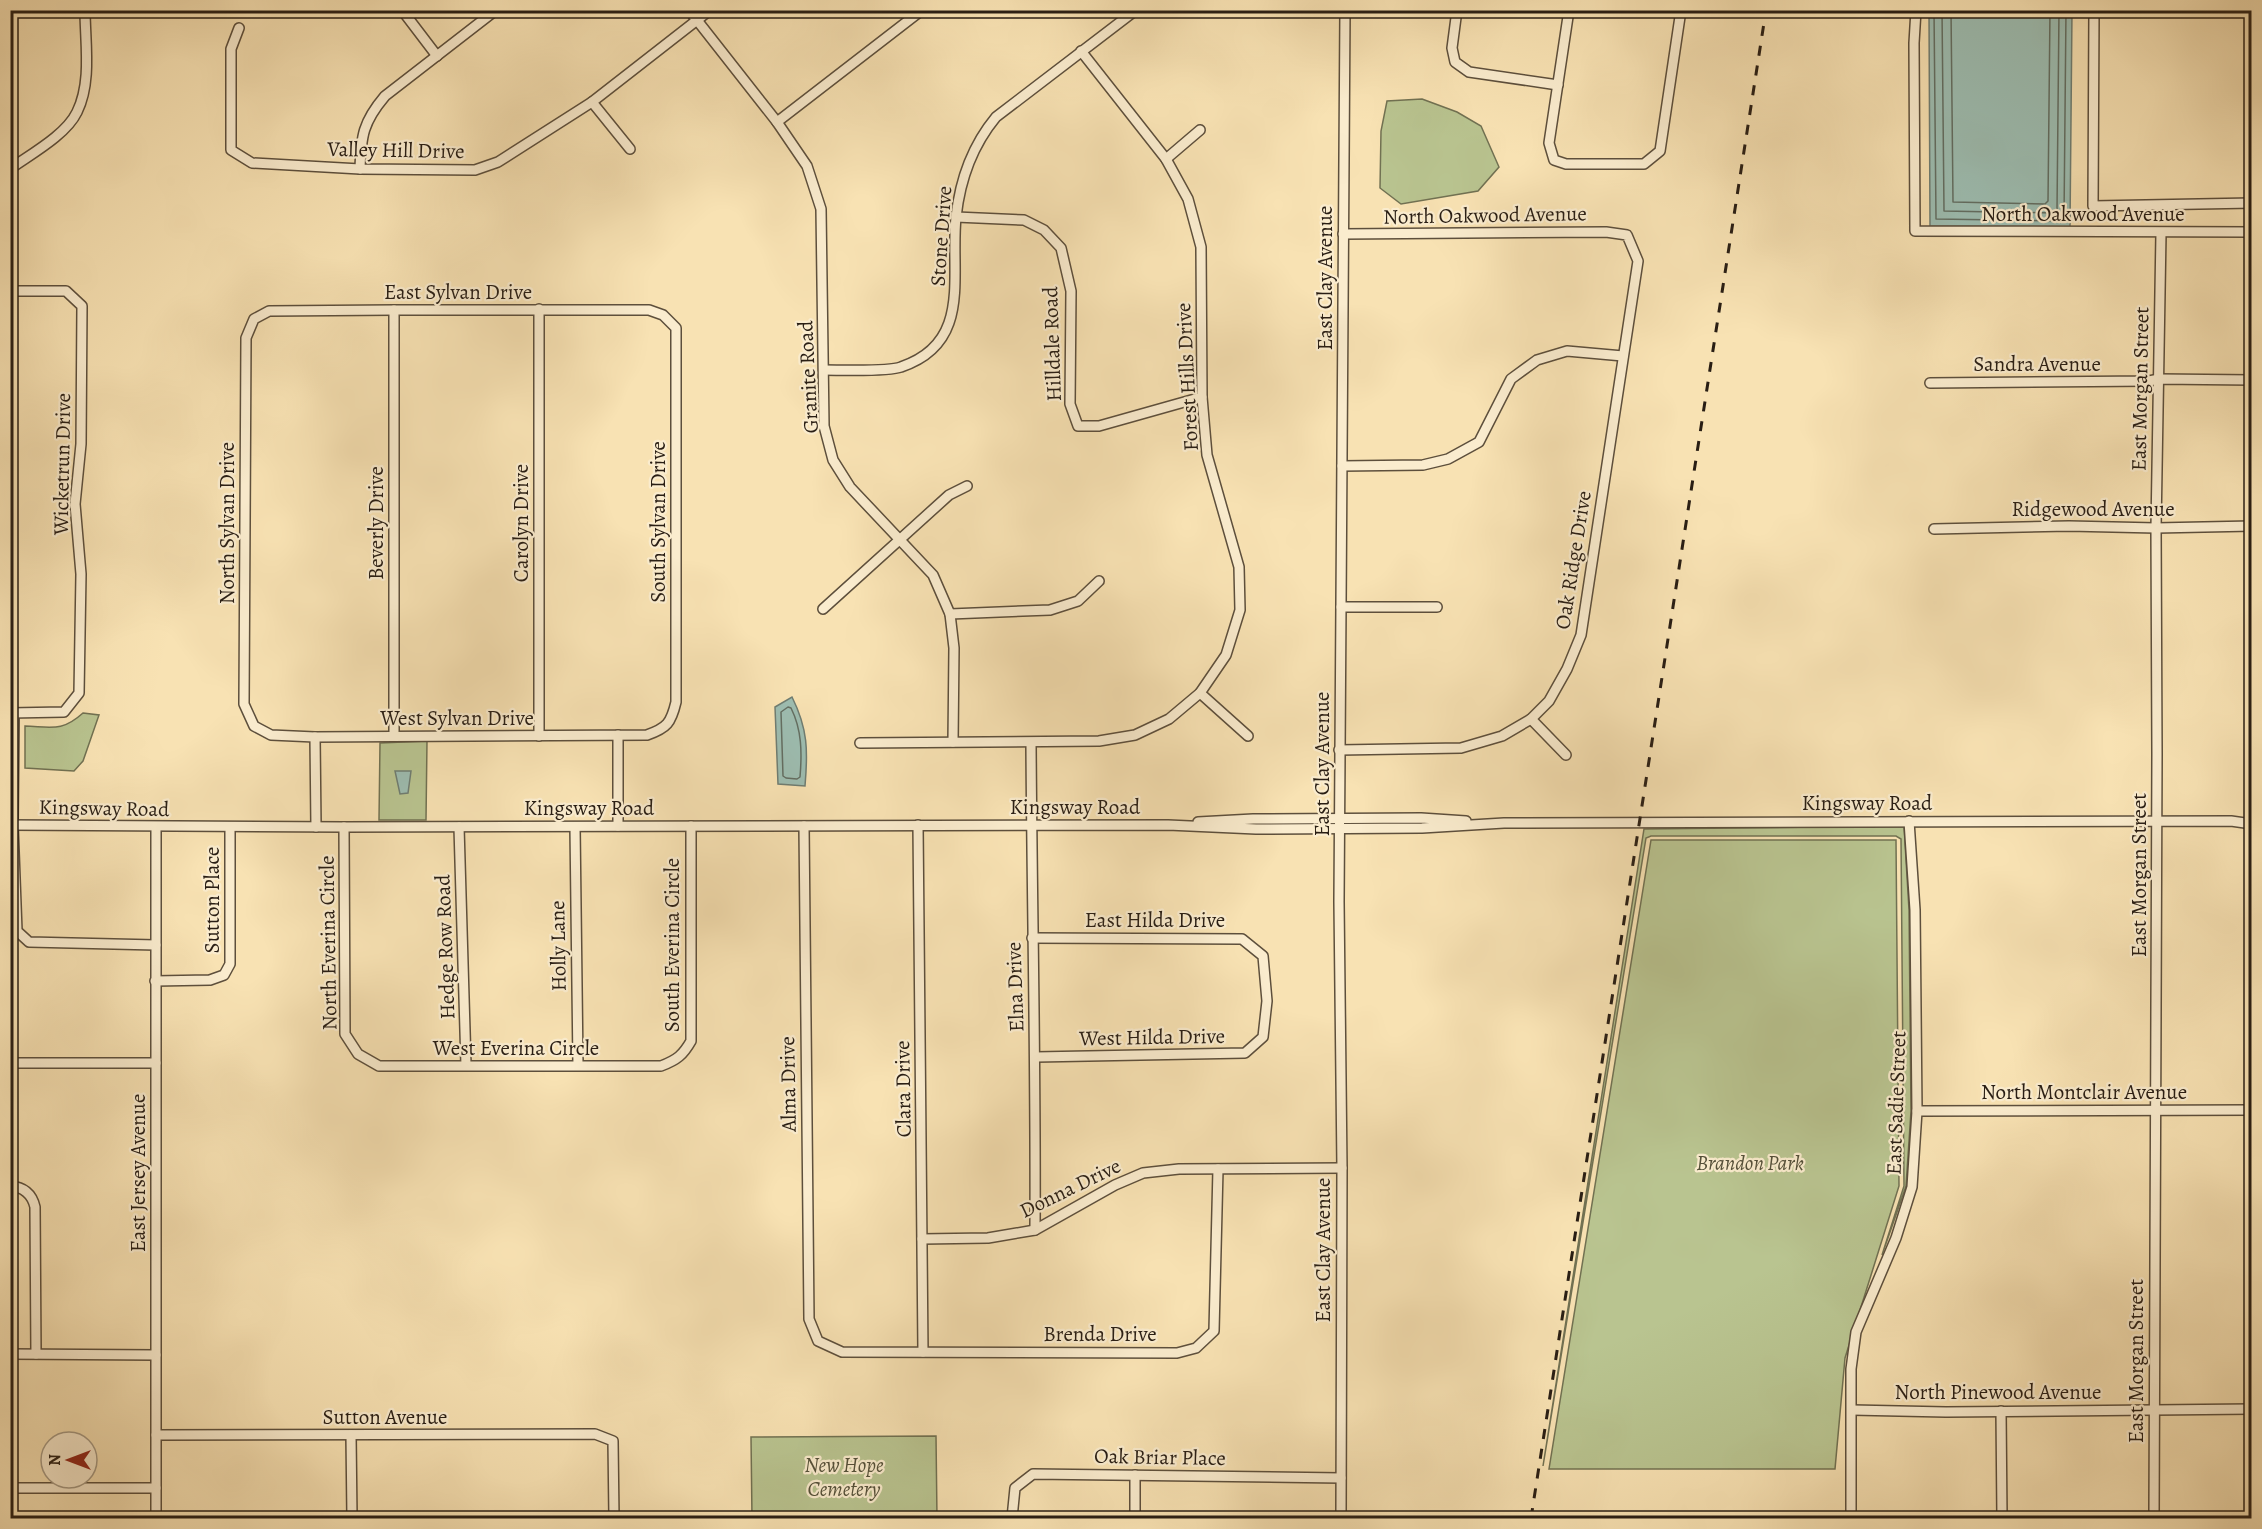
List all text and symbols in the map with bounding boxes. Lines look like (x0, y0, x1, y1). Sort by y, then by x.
street label: Valley Hill Drive (326, 135, 465, 165)
street label: Stone Drive (924, 185, 958, 287)
street label: North Oakwood Avenue (1383, 199, 1587, 231)
street label: North Oakwood Avenue (1981, 200, 2185, 228)
street label: East Clay Avenue (1311, 205, 1339, 351)
street label: East Sylvan Drive (384, 278, 532, 306)
street label: Hilldale Road (1036, 285, 1068, 402)
street label: Forest Hills Drive (1169, 302, 1205, 452)
street label: East Morgan Street (2125, 306, 2155, 471)
street label: Granite Road (791, 319, 825, 434)
street label: Sandra Avenue (1973, 350, 2101, 378)
street label: Wicketrun Drive (47, 393, 77, 536)
street label: South Sylvan Drive (644, 441, 672, 603)
street label: North Sylvan Drive (213, 442, 241, 604)
street label: Carolyn Drive (507, 464, 535, 582)
street label: Beverly Drive (362, 466, 390, 580)
street label: Oak Ridge Drive (1548, 489, 1598, 631)
street label: Ridgewood Avenue (2011, 495, 2175, 523)
street label: East Clay Avenue (1308, 691, 1336, 837)
street label: West Sylvan Drive (379, 704, 534, 732)
street label: Kingsway Road (1802, 789, 1933, 817)
street label: Kingsway Road (38, 793, 170, 823)
street label: Kingsway Road (1010, 793, 1141, 821)
street label: East Morgan Street (2125, 793, 2153, 957)
street label: Kingsway Road (524, 794, 655, 822)
street label: Sutton Place (198, 847, 226, 953)
street label: North Everina Circle (312, 855, 344, 1031)
street label: South Everina Circle (658, 858, 686, 1032)
street label: Hedge Row Road (428, 873, 462, 1020)
street label: Holly Lane (543, 900, 573, 992)
street label: East Hilda Drive (1085, 906, 1225, 934)
street label: Elna Drive (999, 941, 1031, 1033)
street label: West Hilda Drive (1078, 1022, 1225, 1052)
street label: East Sadie Street (1879, 1030, 1913, 1176)
street label: West Everina Circle (432, 1034, 599, 1062)
street label: Alma Drive (773, 1036, 803, 1133)
street label: Clara Drive (888, 1040, 918, 1138)
street label: North Montclair Avenue (1981, 1078, 2187, 1106)
street label: East Jersey Avenue (124, 1094, 152, 1252)
park label: Brandon Park (1696, 1149, 1804, 1177)
street label: Donna Drive (1015, 1151, 1125, 1225)
street label: East Clay Avenue (1309, 1177, 1337, 1323)
street label: East Morgan Street (2122, 1279, 2150, 1443)
street label: Brenda Drive (1043, 1320, 1157, 1348)
street label: North Pinewood Avenue (1894, 1378, 2102, 1406)
street label: Sutton Avenue (322, 1403, 448, 1431)
north arrow (39, 1430, 99, 1490)
street label: Oak Briar Place (1094, 1442, 1226, 1472)
park label: New Hope Cemetery (804, 1451, 884, 1503)
text: N (44, 1454, 66, 1466)

